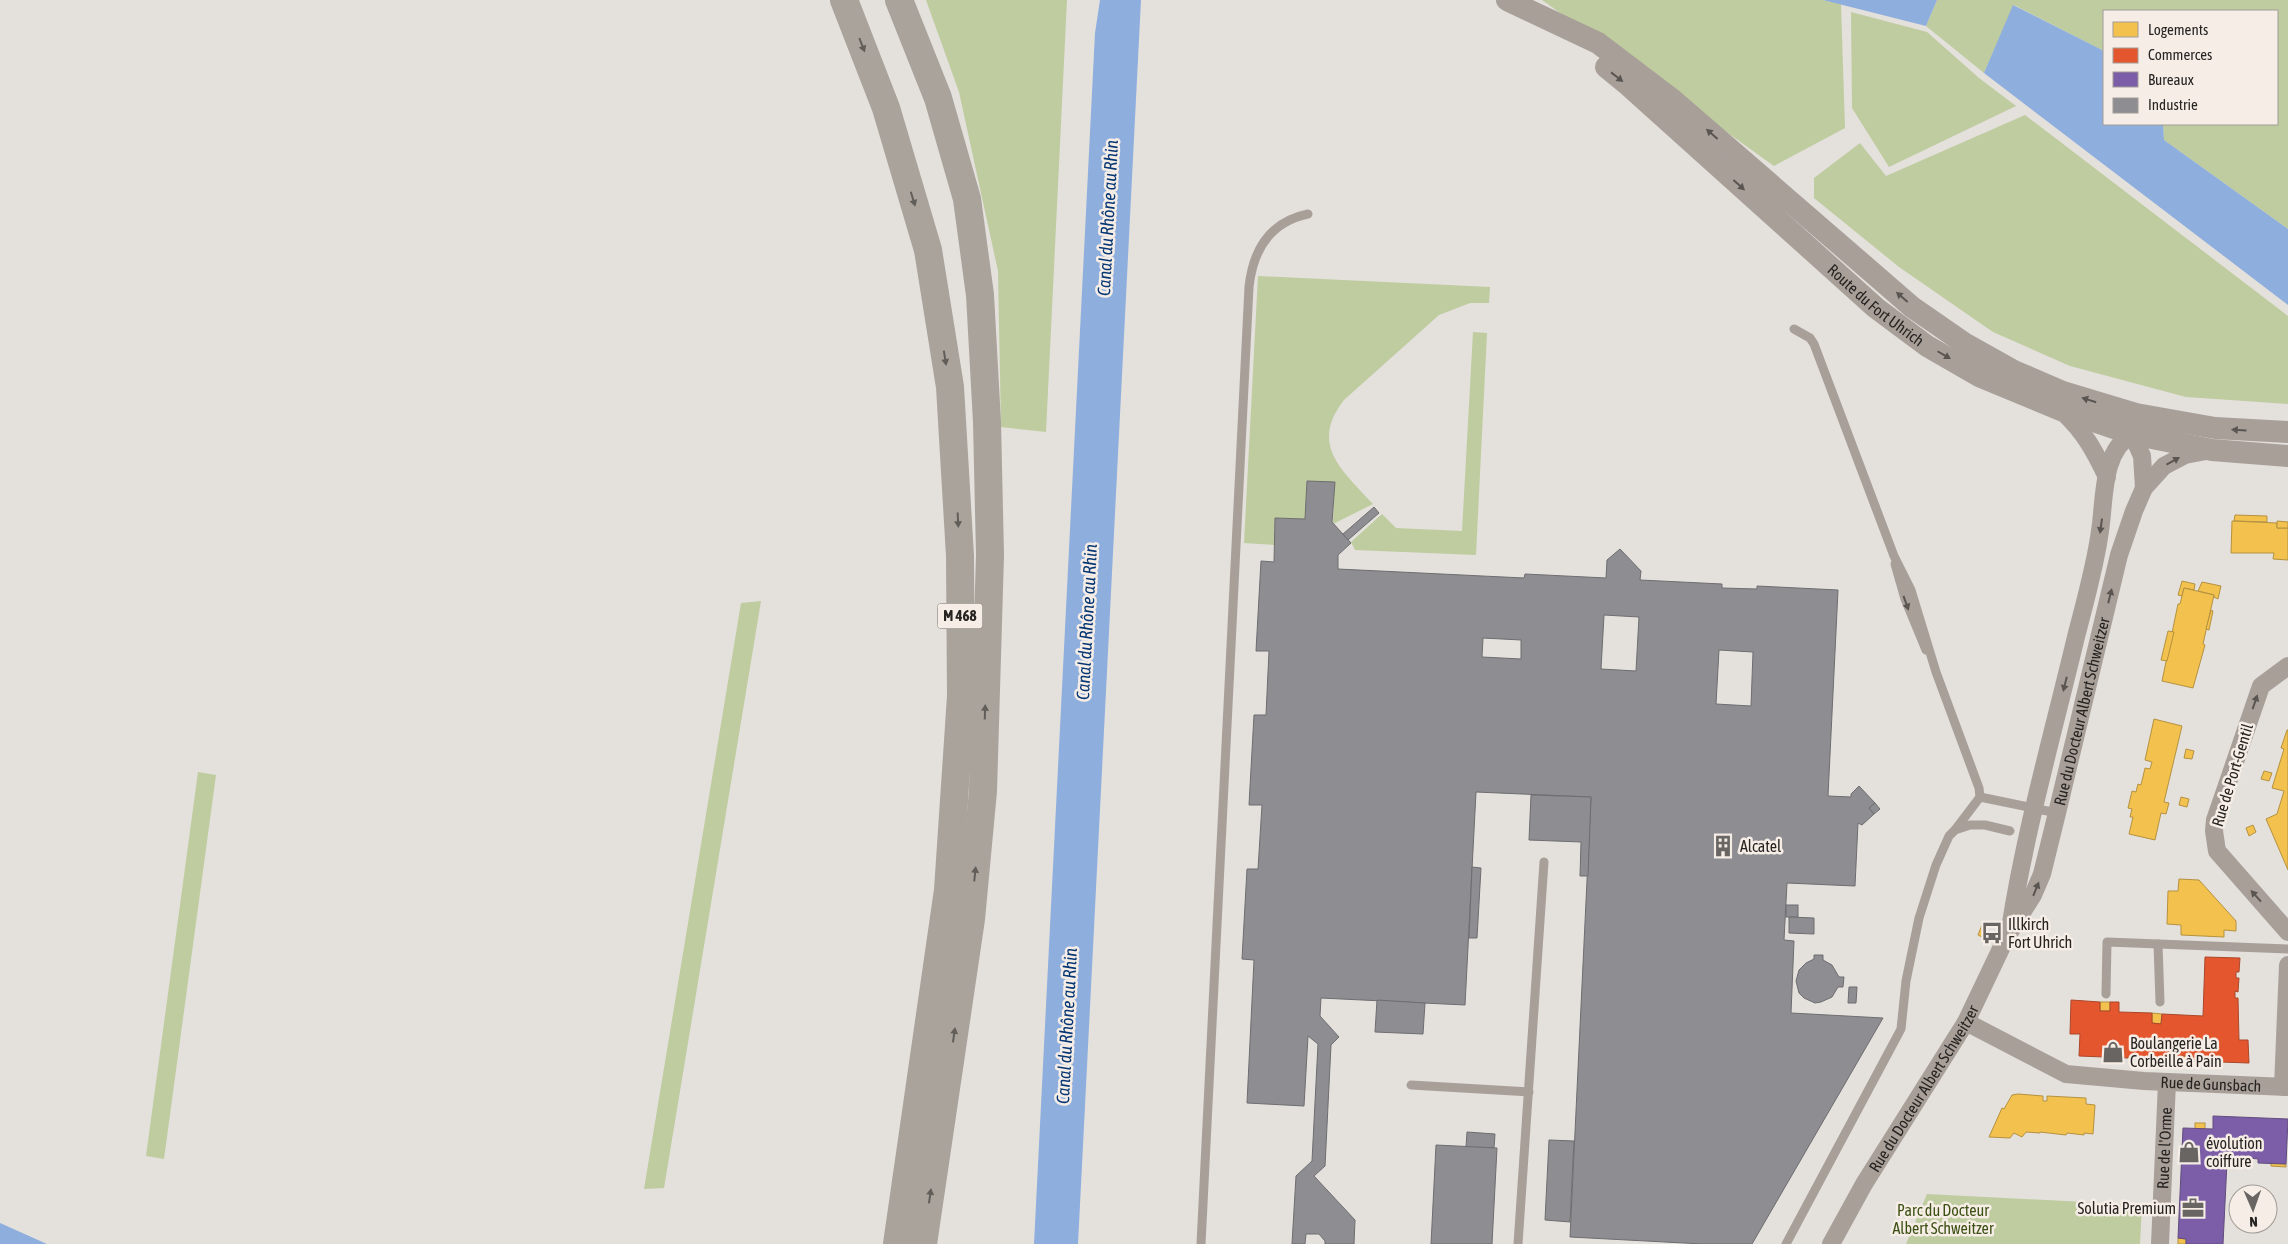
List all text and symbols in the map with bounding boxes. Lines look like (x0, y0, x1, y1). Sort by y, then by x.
legend (2103, 10, 2278, 125)
text: Logements (2148, 21, 2208, 38)
one-way arrow (859, 38, 866, 53)
text: Commerces (2148, 46, 2212, 63)
one-way arrow (1611, 71, 1624, 82)
text: Bureaux (2148, 71, 2194, 88)
text: Industrie (2148, 96, 2198, 113)
one-way arrow (1706, 129, 1719, 140)
water label: Canal du Rhône au Rhin (1093, 139, 1122, 297)
one-way arrow (1732, 179, 1744, 191)
one-way arrow (910, 192, 918, 207)
street label: Route du Fort Uhrich (1824, 260, 1928, 350)
one-way arrow (1895, 292, 1908, 303)
one-way arrow (942, 351, 950, 367)
one-way arrow (1937, 351, 1951, 360)
one-way arrow (2081, 395, 2096, 403)
one-way arrow (2231, 425, 2247, 433)
one-way arrow (2166, 457, 2181, 465)
one-way arrow (954, 513, 962, 529)
one-way arrow (2097, 518, 2105, 534)
water label: Canal du Rhône au Rhin (1072, 543, 1101, 701)
one-way arrow (2106, 588, 2114, 603)
one-way arrow (1902, 596, 1910, 611)
road number: M 468 (938, 604, 982, 628)
street label: Rue du Docteur Albert Schweitzer (2050, 615, 2113, 807)
one-way arrow (2061, 677, 2069, 692)
one-way arrow (2252, 694, 2260, 709)
one-way arrow (982, 704, 990, 720)
street label: Rue de Port-Gentil (2208, 721, 2256, 829)
building icon: Alcatel (1710, 833, 1736, 859)
place label: Alcatel (1740, 837, 1782, 855)
one-way arrow (971, 866, 979, 882)
one-way arrow (2032, 882, 2040, 896)
one-way arrow (2250, 889, 2261, 902)
place label: Illkirch Fort Uhrich (2008, 915, 2072, 951)
bus stop icon: Illkirch Fort Uhrich (1979, 920, 2005, 946)
water label: Canal du Rhône au Rhin (1052, 947, 1081, 1105)
street label: Rue du Docteur Albert Schweitzer (1865, 1002, 1982, 1175)
one-way arrow (950, 1027, 958, 1043)
place label: Boulangerie La Corbeille à Pain (2130, 1034, 2222, 1070)
shop icon: Boulangerie La Corbeille à Pain (2100, 1039, 2126, 1065)
street label: Rue de Gunsbach (2160, 1073, 2262, 1095)
street label: Rue de l'Orme (2153, 1107, 2175, 1189)
place label: évolution coiffure (2206, 1134, 2263, 1170)
shop icon: évolution coiffure (2176, 1139, 2202, 1165)
north arrow (2228, 1184, 2278, 1234)
one-way arrow (927, 1187, 935, 1203)
office icon: Solutia Premium (2180, 1195, 2206, 1221)
place label: Solutia Premium (2078, 1199, 2176, 1217)
park label: Parc du Docteur Albert Schweitzer (1892, 1201, 1994, 1237)
text: N (2249, 1214, 2258, 1230)

